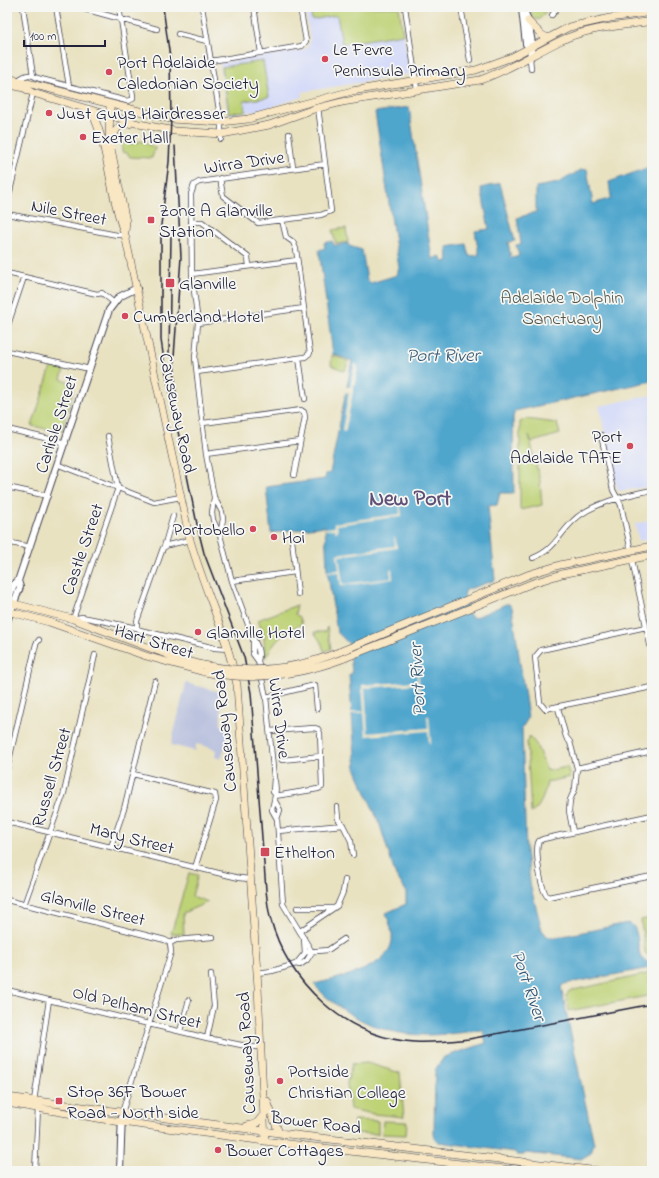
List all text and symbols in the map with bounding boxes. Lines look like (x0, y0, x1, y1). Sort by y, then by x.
scale bar (24, 22, 105, 48)
text: 100 m (30, 28, 57, 46)
place label: Le Fevre Peninsula Primary (333, 38, 465, 85)
place label: Port Adelaide Caledonian Society (117, 51, 259, 98)
marker: Le Fevre Peninsula Primary (320, 54, 330, 64)
marker: Port Adelaide Caledonian Society (104, 67, 114, 77)
place label: Just Guys Hairdresser (57, 102, 226, 128)
marker: Just Guys Hairdresser (44, 108, 54, 118)
place label: Exeter Hall (91, 126, 168, 152)
marker: Exeter Hall (78, 132, 88, 142)
street label: Wirra Drive (202, 145, 287, 182)
street label: Nile Street (29, 194, 109, 234)
place label: Zone A Glanville Station (159, 199, 274, 246)
marker: Zone A Glanville Station (146, 215, 156, 225)
place label: Glanville (179, 272, 237, 298)
marker: Glanville (164, 277, 176, 289)
park label: Adelaide Dolphin Sanctuary (501, 286, 624, 333)
place label: Cumberland Hotel (133, 305, 263, 331)
marker: Cumberland Hotel (120, 311, 130, 321)
water label: Port River (407, 343, 482, 370)
street label: Causeway Road (151, 351, 201, 476)
street label: Carlisle Street (30, 372, 86, 477)
place label: Port Adelaide TAFE (510, 425, 622, 472)
marker: Port Adelaide TAFE (625, 441, 635, 451)
district label: New Port (369, 484, 451, 516)
street label: Castle Street (56, 500, 112, 599)
place label: Portobello (173, 518, 245, 544)
marker: Portobello (248, 524, 258, 534)
place label: Hoi (282, 526, 305, 552)
marker: Hoi (269, 532, 279, 542)
street label: Hart Street (111, 619, 196, 667)
place label: Glanville Hotel (206, 621, 305, 647)
marker: Glanville Hotel (193, 627, 203, 637)
water label: Port River (403, 641, 434, 717)
street label: Causeway Road (207, 669, 245, 793)
street label: Wirra Drive (260, 676, 296, 761)
street label: Russell Street (26, 725, 80, 830)
street label: Mary Street (87, 817, 176, 863)
place label: Ethelton (274, 841, 335, 867)
marker: Ethelton (259, 846, 271, 858)
street label: Glanville Street (37, 883, 148, 935)
water label: Port River (503, 947, 553, 1027)
street label: Old Pelham Street (69, 980, 204, 1038)
street label: Causeway Road (232, 991, 264, 1115)
place label: Portside Christian College (288, 1060, 407, 1108)
marker: Portside Christian College (275, 1076, 285, 1086)
place label: Stop 36F Bower Road - North side (67, 1080, 200, 1127)
marker: Stop 36F Bower Road - North side (54, 1096, 64, 1106)
street label: Bower Road (268, 1105, 362, 1142)
place label: Bower Cottages (225, 1139, 344, 1166)
marker: Bower Cottages (213, 1145, 223, 1155)

